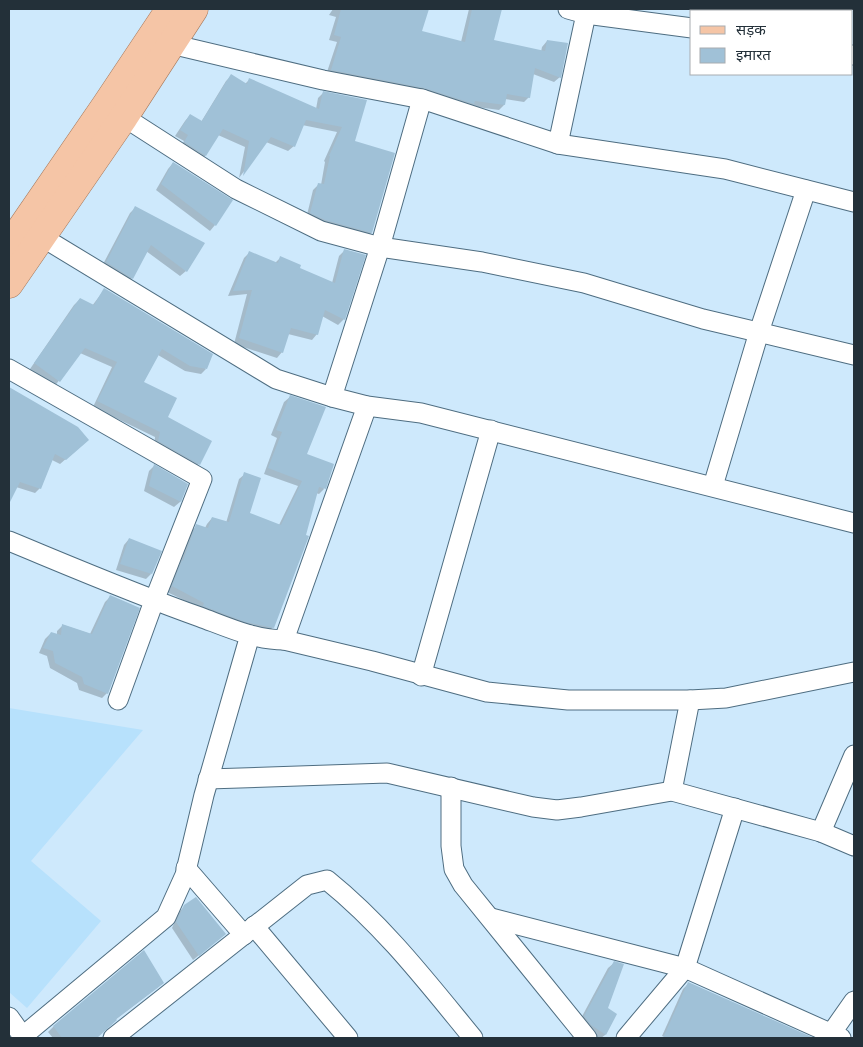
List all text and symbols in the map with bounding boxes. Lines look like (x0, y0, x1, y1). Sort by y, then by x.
legend (690, 10, 853, 75)
text: सड़क (736, 21, 766, 38)
text: इमारत (736, 46, 771, 63)

